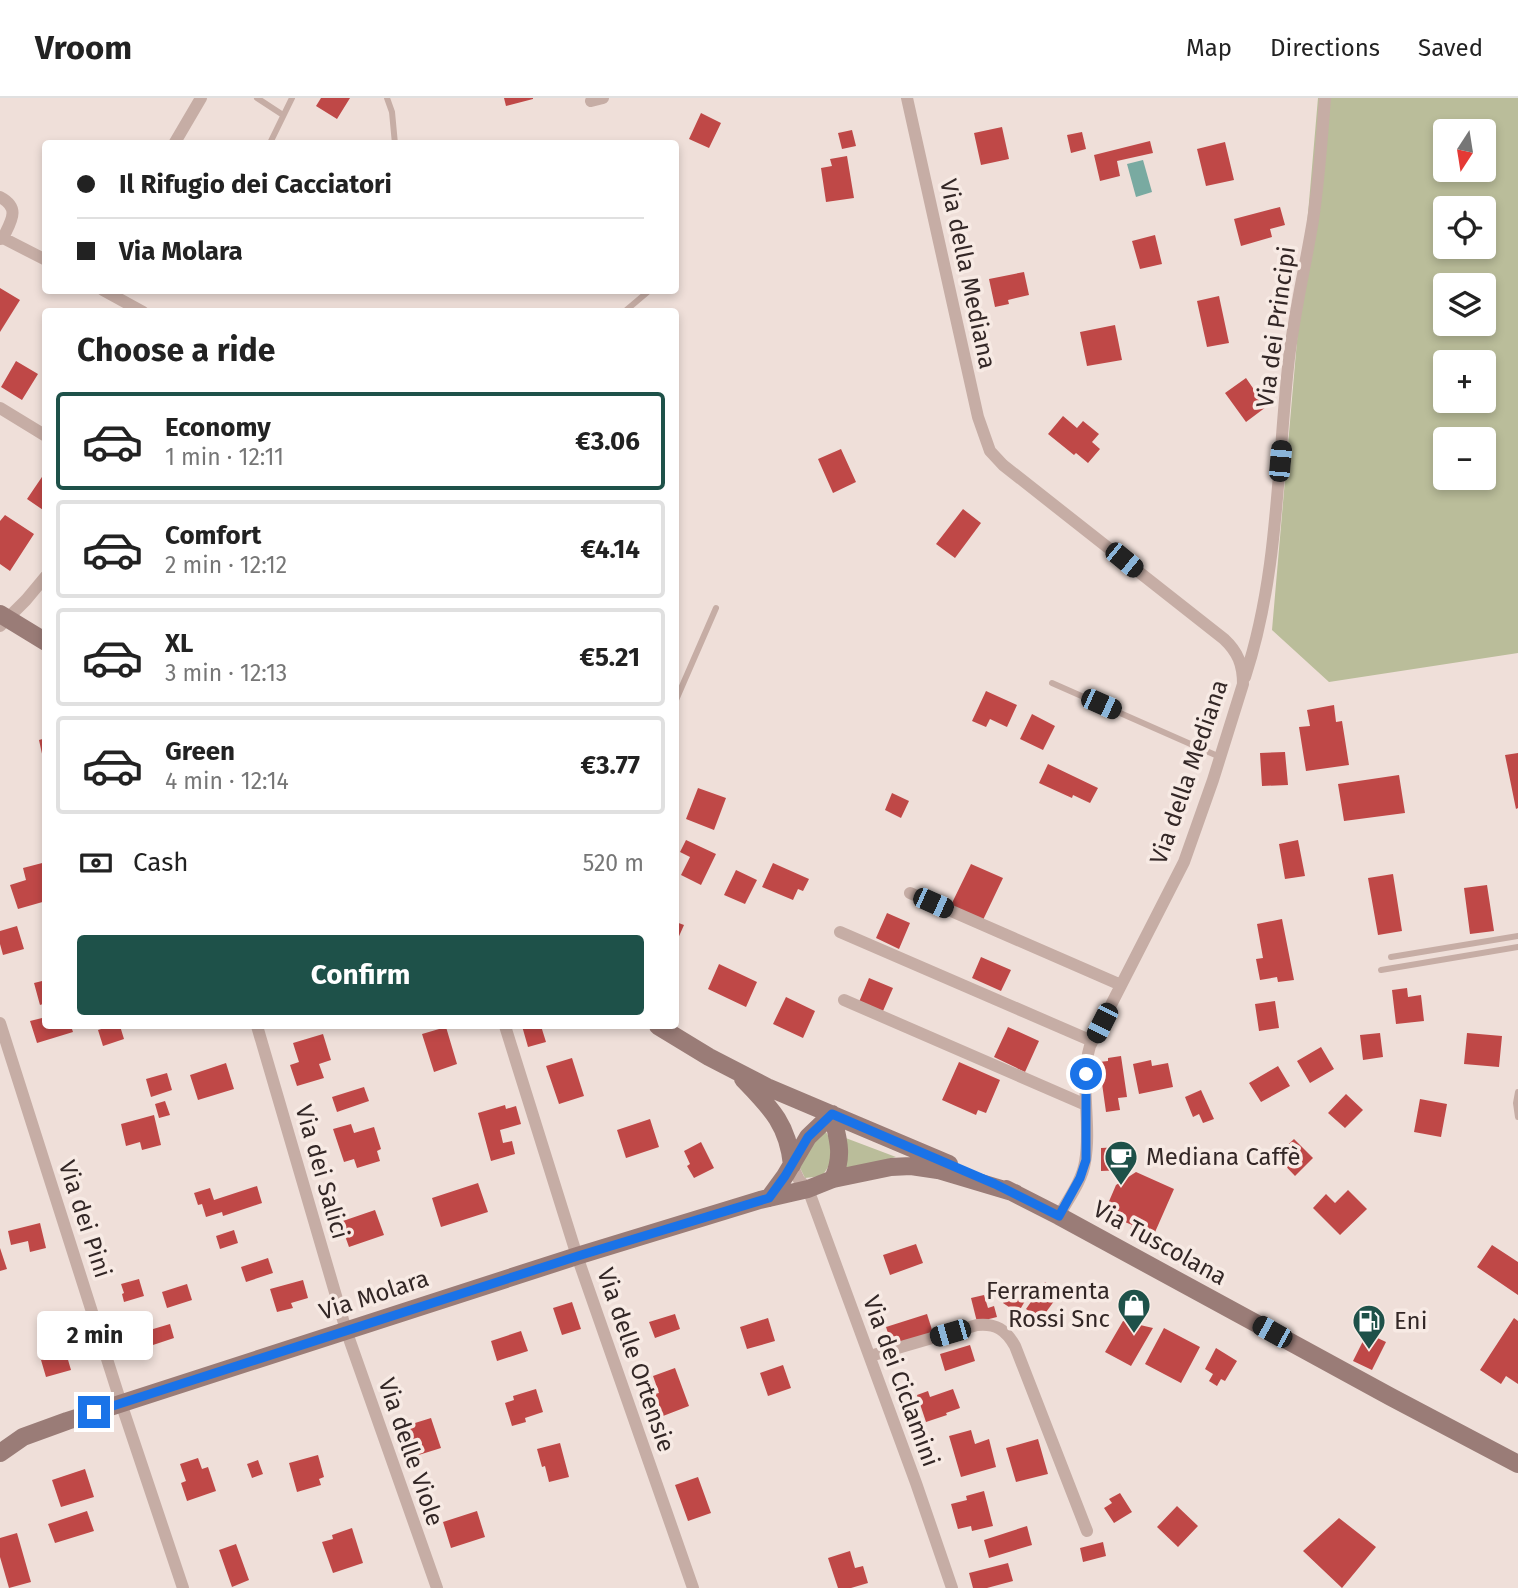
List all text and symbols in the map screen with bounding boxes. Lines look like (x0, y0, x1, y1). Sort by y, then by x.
text: Vroom (35, 28, 132, 68)
text: Map (1186, 34, 1232, 62)
text: Directions (1270, 34, 1380, 62)
text: Saved (1418, 34, 1483, 62)
north arrow (1433, 119, 1496, 182)
map controls (1433, 119, 1496, 490)
text: Il Rifugio dei Cacciatori (119, 169, 392, 200)
street label: Via della Mediana (934, 177, 1002, 371)
button: locate (1433, 196, 1496, 259)
text: Via Molara (119, 236, 243, 267)
street label: Via dei Principi (1251, 244, 1301, 410)
button: layers (1433, 273, 1496, 336)
text: Choose a ride (77, 331, 275, 369)
button: + (1433, 350, 1496, 413)
icon: car (81, 410, 144, 473)
text: Economy (165, 412, 271, 443)
text: €3.06 (575, 426, 640, 457)
button: − (1433, 427, 1496, 490)
car (1268, 439, 1293, 483)
text: 1 min · 12:11 (165, 443, 284, 471)
icon: car (81, 518, 144, 581)
text: Comfort (165, 520, 261, 551)
text: €4.14 (580, 534, 640, 565)
car (1102, 539, 1147, 581)
text: 2 min · 12:12 (165, 551, 287, 579)
icon: car (81, 626, 144, 689)
text: XL (165, 628, 193, 659)
text: €5.21 (580, 642, 640, 673)
text: 3 min · 12:13 (165, 659, 287, 687)
street label: Via della Mediana (1144, 676, 1234, 868)
car (1078, 686, 1125, 722)
icon: car (81, 734, 144, 797)
text: Green (165, 736, 235, 767)
text: €3.77 (581, 750, 640, 781)
text: 4 min · 12:14 (165, 767, 289, 795)
icon: cash (77, 844, 115, 882)
text: Cash (133, 847, 189, 878)
text: 520 m (583, 849, 644, 877)
car (910, 885, 957, 921)
button: Confirm (77, 935, 644, 1015)
car (1084, 1000, 1121, 1046)
route start (1070, 1058, 1102, 1090)
street label: Via dei Salici (290, 1102, 354, 1242)
cafe icon: Mediana Caffè (1102, 1138, 1140, 1187)
place label: Mediana Caffè (1146, 1143, 1301, 1171)
street label: Via dei Pini (53, 1157, 117, 1281)
street label: Via Tuscolana (1088, 1195, 1232, 1291)
street label: Via Molara (316, 1264, 432, 1326)
street label: Via delle Ortensie (591, 1264, 681, 1456)
place label: Ferramenta Rossi Snc (986, 1277, 1110, 1333)
shop icon: Ferramenta Rossi Snc (1115, 1286, 1153, 1335)
street label: Via dei Ciclamini (857, 1292, 945, 1470)
fuel station icon: Eni (1350, 1302, 1388, 1351)
place label: Eni (1394, 1307, 1427, 1335)
callout: 2 min (36, 1310, 152, 1360)
car (1249, 1313, 1296, 1351)
car (927, 1317, 974, 1349)
text: 2 min (67, 1321, 123, 1349)
street label: Via delle Viole (373, 1374, 449, 1530)
route end (78, 1396, 110, 1428)

